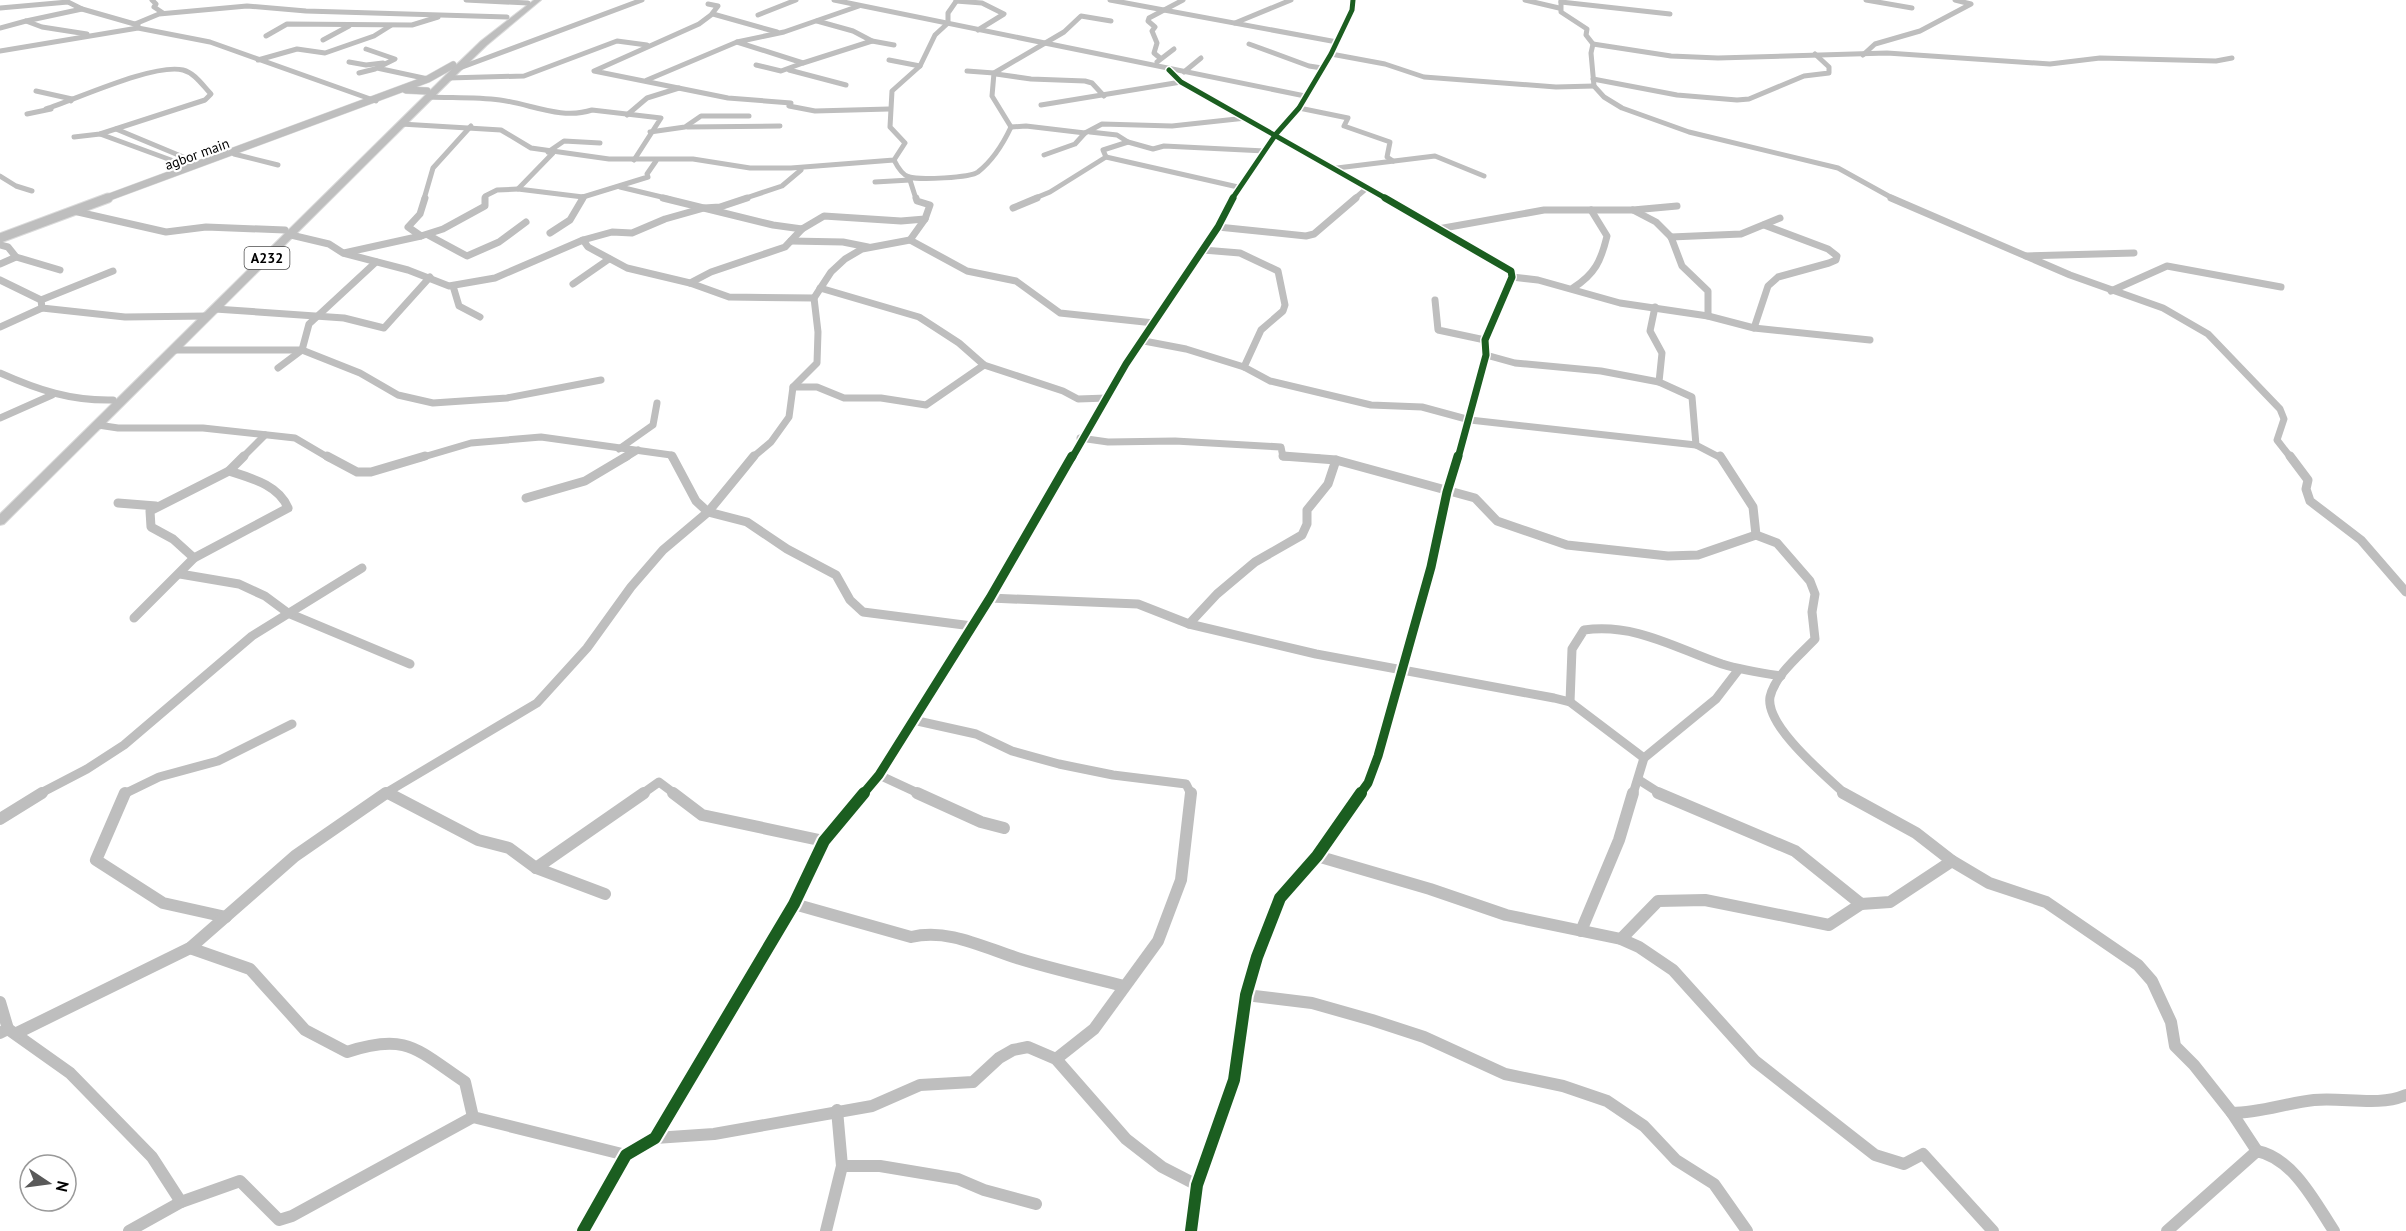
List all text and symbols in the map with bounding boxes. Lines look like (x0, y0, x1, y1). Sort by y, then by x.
street label: agbor main (162, 134, 232, 174)
road number: A232 (244, 247, 290, 269)
north arrow (18, 1153, 78, 1213)
text: N (52, 1179, 74, 1194)

